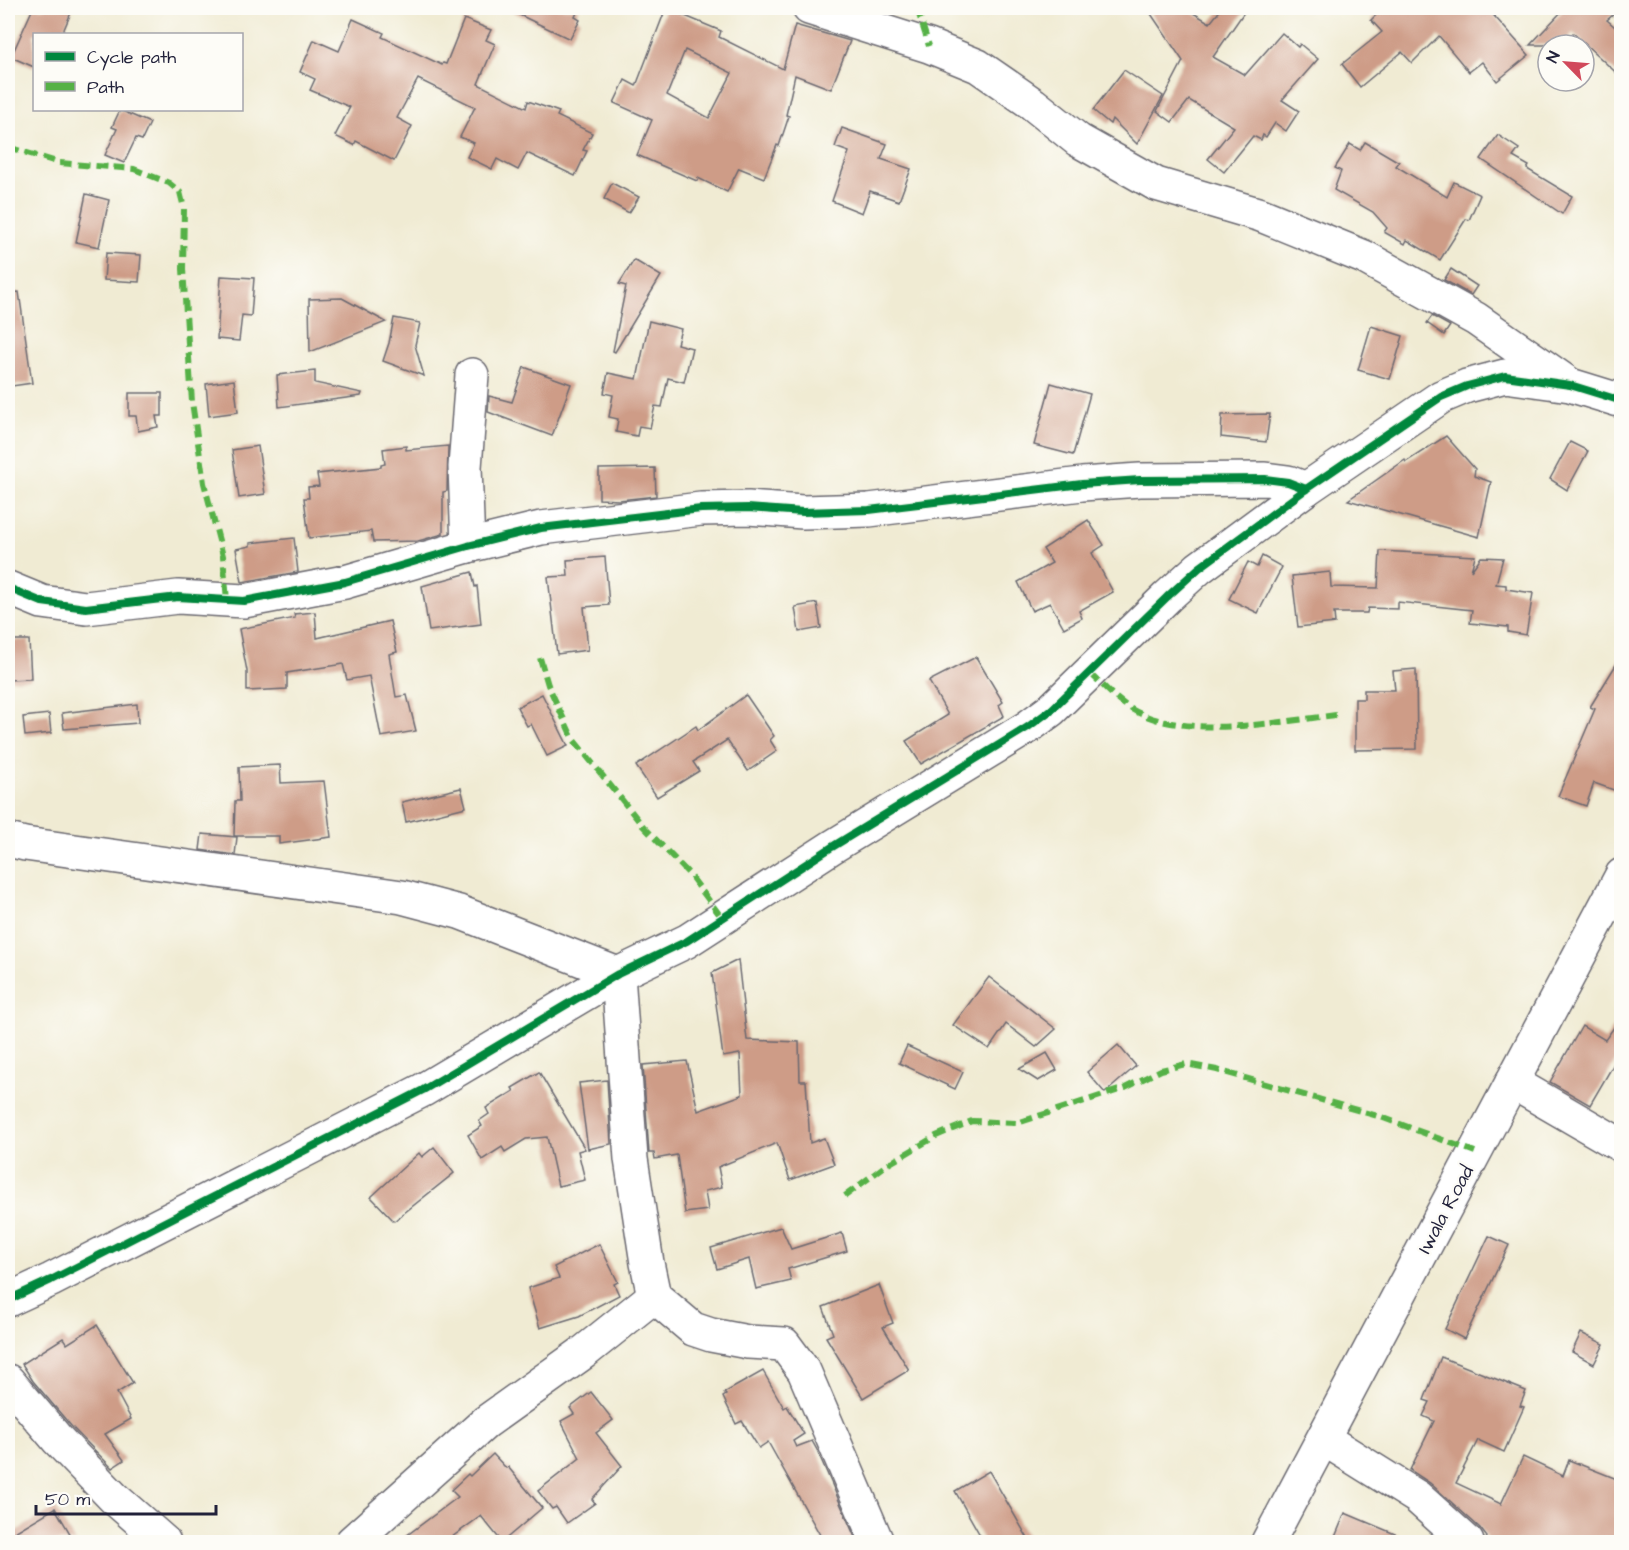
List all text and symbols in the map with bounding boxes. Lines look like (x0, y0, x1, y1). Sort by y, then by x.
legend (33, 33, 243, 111)
north arrow (1536, 33, 1596, 93)
text: Cycle path (87, 45, 176, 71)
text: N (1541, 48, 1565, 66)
text: Path (87, 75, 124, 100)
street label: Iwala Road (1411, 1160, 1481, 1259)
scale bar (36, 1478, 216, 1516)
text: 50 m (45, 1487, 90, 1512)

